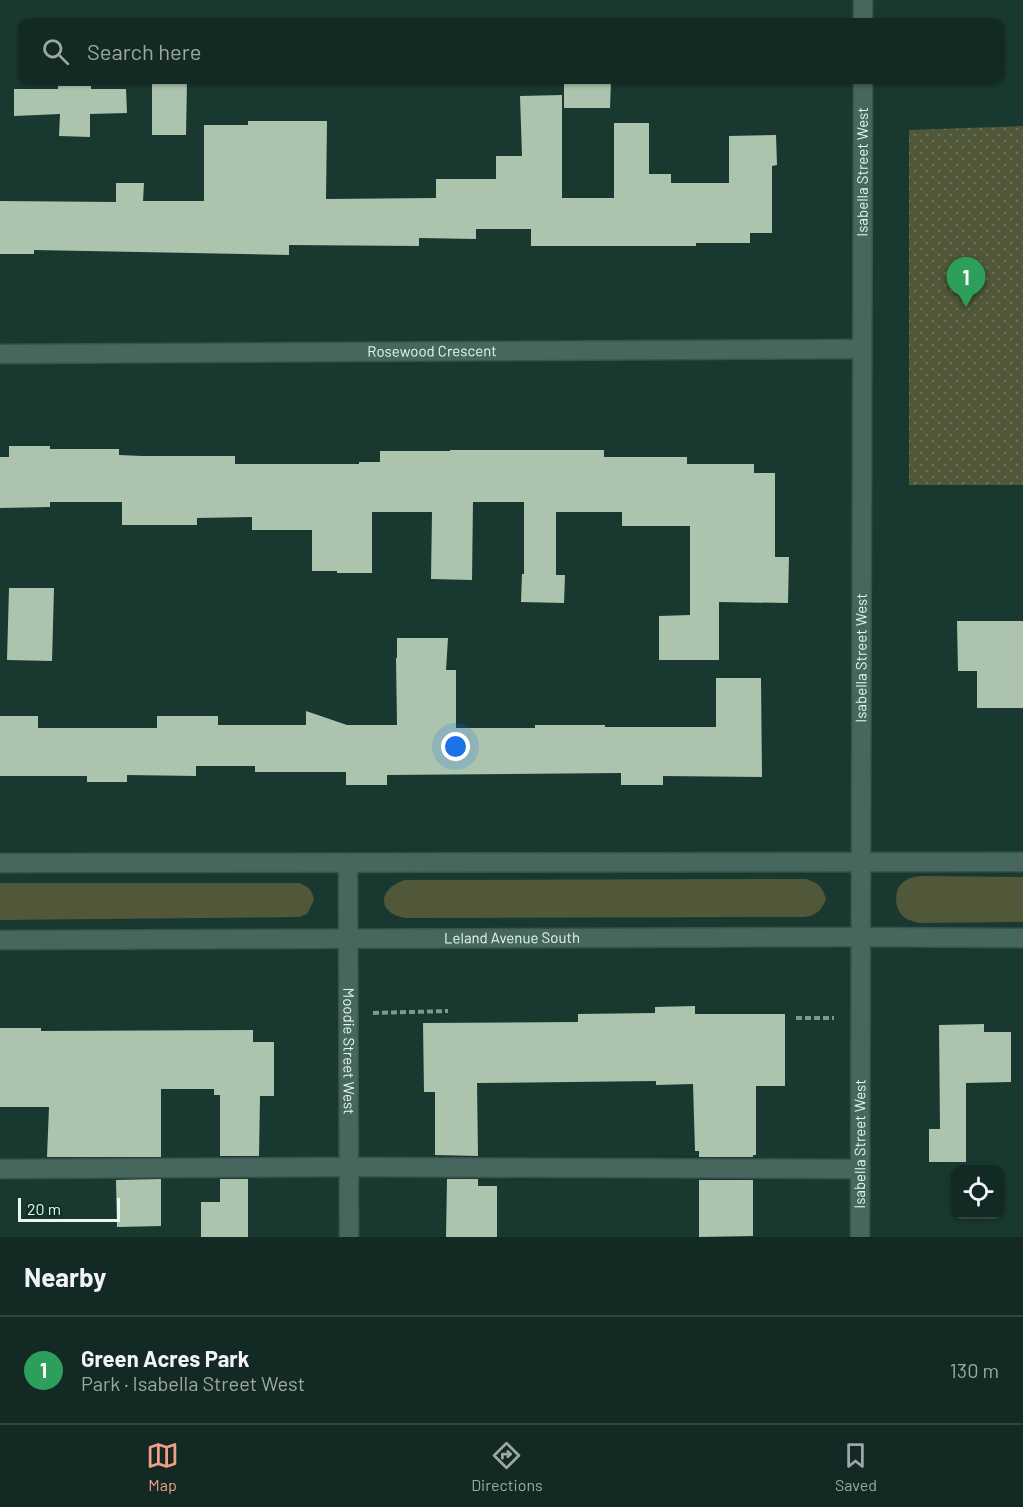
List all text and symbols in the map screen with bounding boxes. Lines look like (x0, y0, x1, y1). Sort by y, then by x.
search box (18, 18, 1005, 84)
icon: search (39, 35, 72, 68)
text: Search here (87, 38, 201, 64)
street label: Isabella Street West (853, 107, 871, 237)
pin: 1 (946, 258, 986, 307)
street label: Rosewood Crescent (367, 341, 497, 360)
street label: Isabella Street West (851, 593, 870, 723)
your location (441, 732, 470, 761)
street label: Leland Avenue South (444, 928, 580, 946)
street label: Moodie Street West (340, 987, 359, 1115)
street label: Isabella Street West (850, 1079, 868, 1209)
map controls (951, 1165, 1005, 1219)
button: locate (951, 1165, 1005, 1219)
scale bar (18, 1195, 120, 1222)
text: 20 m (27, 1199, 61, 1218)
text: Nearby (24, 1261, 106, 1292)
text: Green Acres Park (81, 1345, 249, 1371)
text: 1 (40, 1358, 47, 1382)
text: 130 m (950, 1358, 999, 1382)
text: Park · Isabella Street West (81, 1371, 305, 1395)
tab: Map (146, 1439, 179, 1494)
tab: Directions (471, 1439, 543, 1494)
tab: Saved (835, 1439, 877, 1494)

